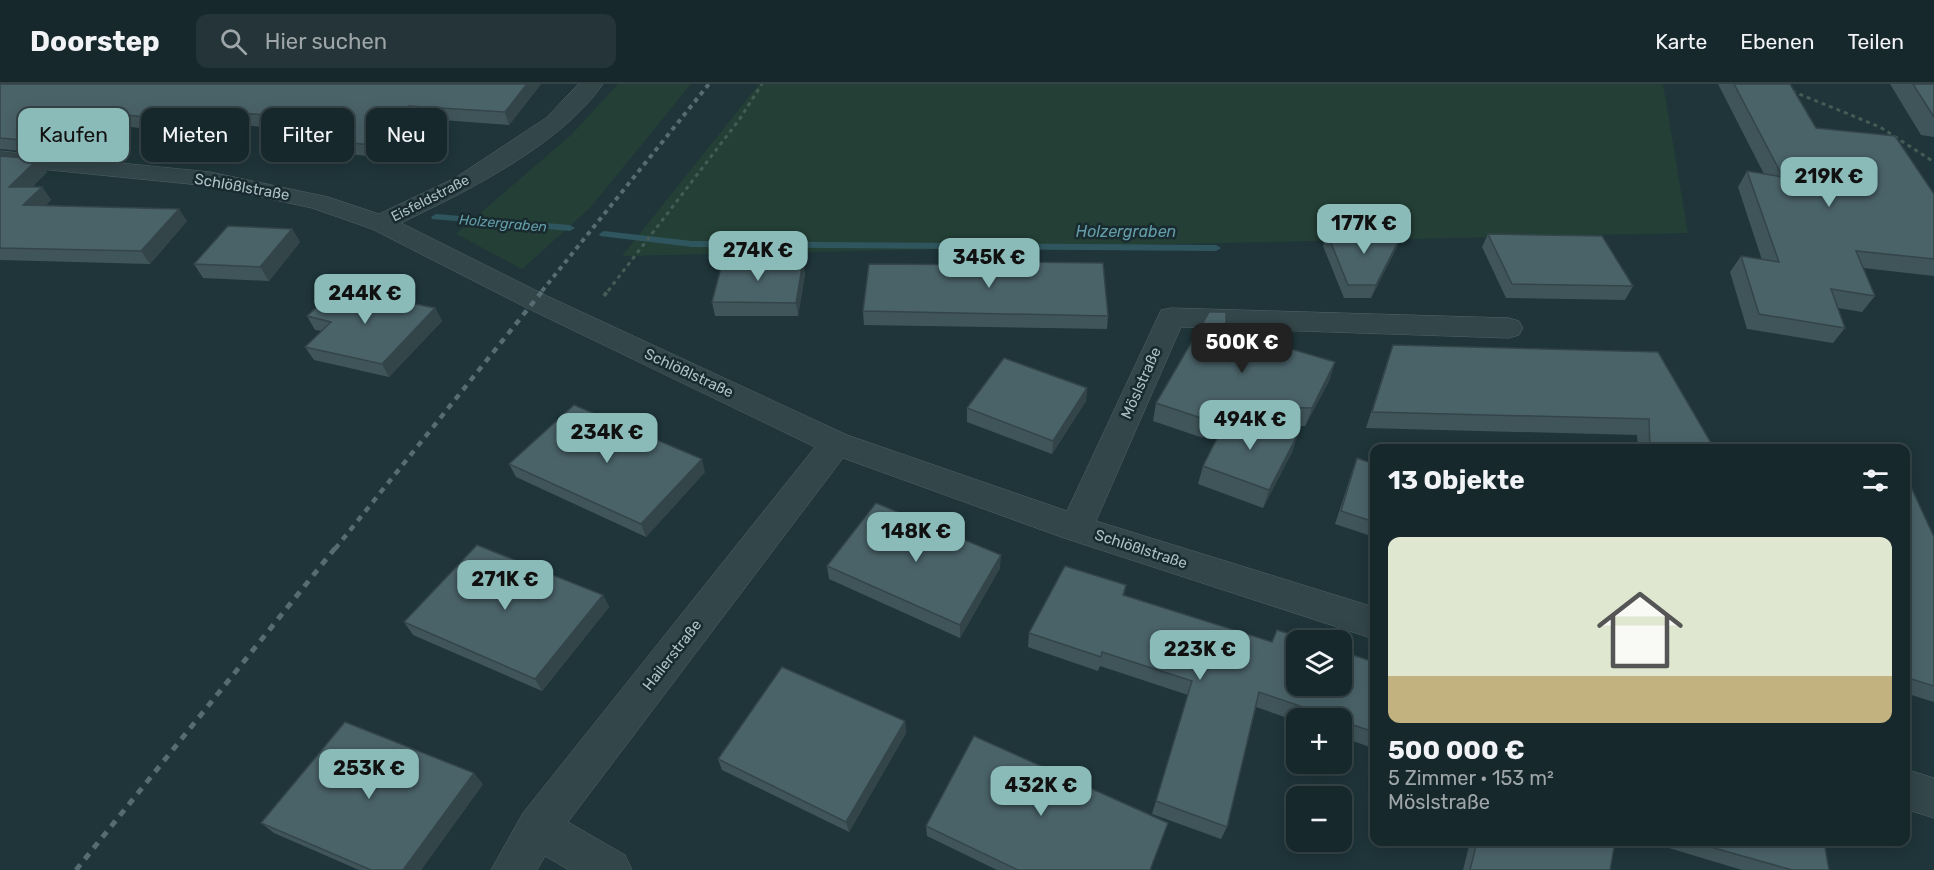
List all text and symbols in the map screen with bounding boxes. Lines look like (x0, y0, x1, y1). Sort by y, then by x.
search box (196, 14, 616, 68)
text: Doorstep (30, 25, 160, 58)
icon: search (217, 25, 250, 58)
text: Hier suchen (265, 28, 387, 55)
text: Karte (1655, 29, 1707, 54)
text: Ebenen (1740, 29, 1814, 54)
text: Teilen (1847, 29, 1904, 54)
chip: Kaufen (18, 108, 129, 162)
chip: Mieten (141, 108, 249, 162)
chip: Filter (261, 108, 354, 162)
chip: Neu (366, 108, 447, 162)
pin: 219K € (1780, 157, 1878, 208)
text: 219K € (1795, 164, 1863, 188)
street label: Schlößlstraße (193, 170, 291, 204)
street label: Eisfeldstraße (388, 171, 472, 225)
pin: 177K € (1315, 204, 1413, 255)
water label: Holzergraben (458, 211, 548, 236)
text: 177K € (1331, 211, 1397, 235)
water label: Holzergraben (1076, 222, 1176, 241)
pin: 274K € (709, 231, 807, 282)
text: 274K € (723, 238, 793, 262)
pin: 345K € (940, 238, 1038, 289)
text: 345K € (953, 245, 1025, 269)
pin: 244K € (316, 274, 414, 325)
text: 244K € (328, 281, 402, 305)
pin: 500K € (1193, 323, 1291, 374)
text: 500K € (1205, 330, 1279, 354)
street label: Möslstraße (1117, 344, 1165, 422)
street label: Schlößlstraße (642, 345, 736, 401)
pin: 494K € (1201, 400, 1299, 451)
text: 494K € (1213, 407, 1287, 431)
pin: 234K € (558, 413, 656, 464)
text: 234K € (571, 420, 643, 444)
icon: filters (1859, 464, 1892, 497)
text: 13 Objekte (1388, 465, 1525, 496)
pin: 148K € (867, 512, 965, 563)
text: 148K € (881, 519, 951, 543)
street label: Schlößlstraße (1093, 526, 1189, 572)
pin: 271K € (456, 560, 554, 611)
text: 271K € (471, 567, 539, 591)
icon: home (1586, 576, 1694, 684)
street label: Hailerstraße (639, 616, 705, 694)
pin: 223K € (1151, 630, 1249, 681)
map controls (1286, 630, 1352, 852)
button: layers (1286, 630, 1352, 696)
text: 223K € (1164, 637, 1236, 661)
button: + (1286, 708, 1352, 774)
text: 500 000 € (1388, 735, 1525, 766)
pin: 253K € (320, 749, 418, 800)
text: 253K € (333, 756, 405, 780)
pin: 432K € (992, 766, 1090, 817)
text: 5 Zimmer · 153 m² (1388, 766, 1554, 790)
text: 432K € (1005, 773, 1077, 797)
button: − (1286, 786, 1352, 852)
text: Möslstraße (1388, 790, 1490, 814)

